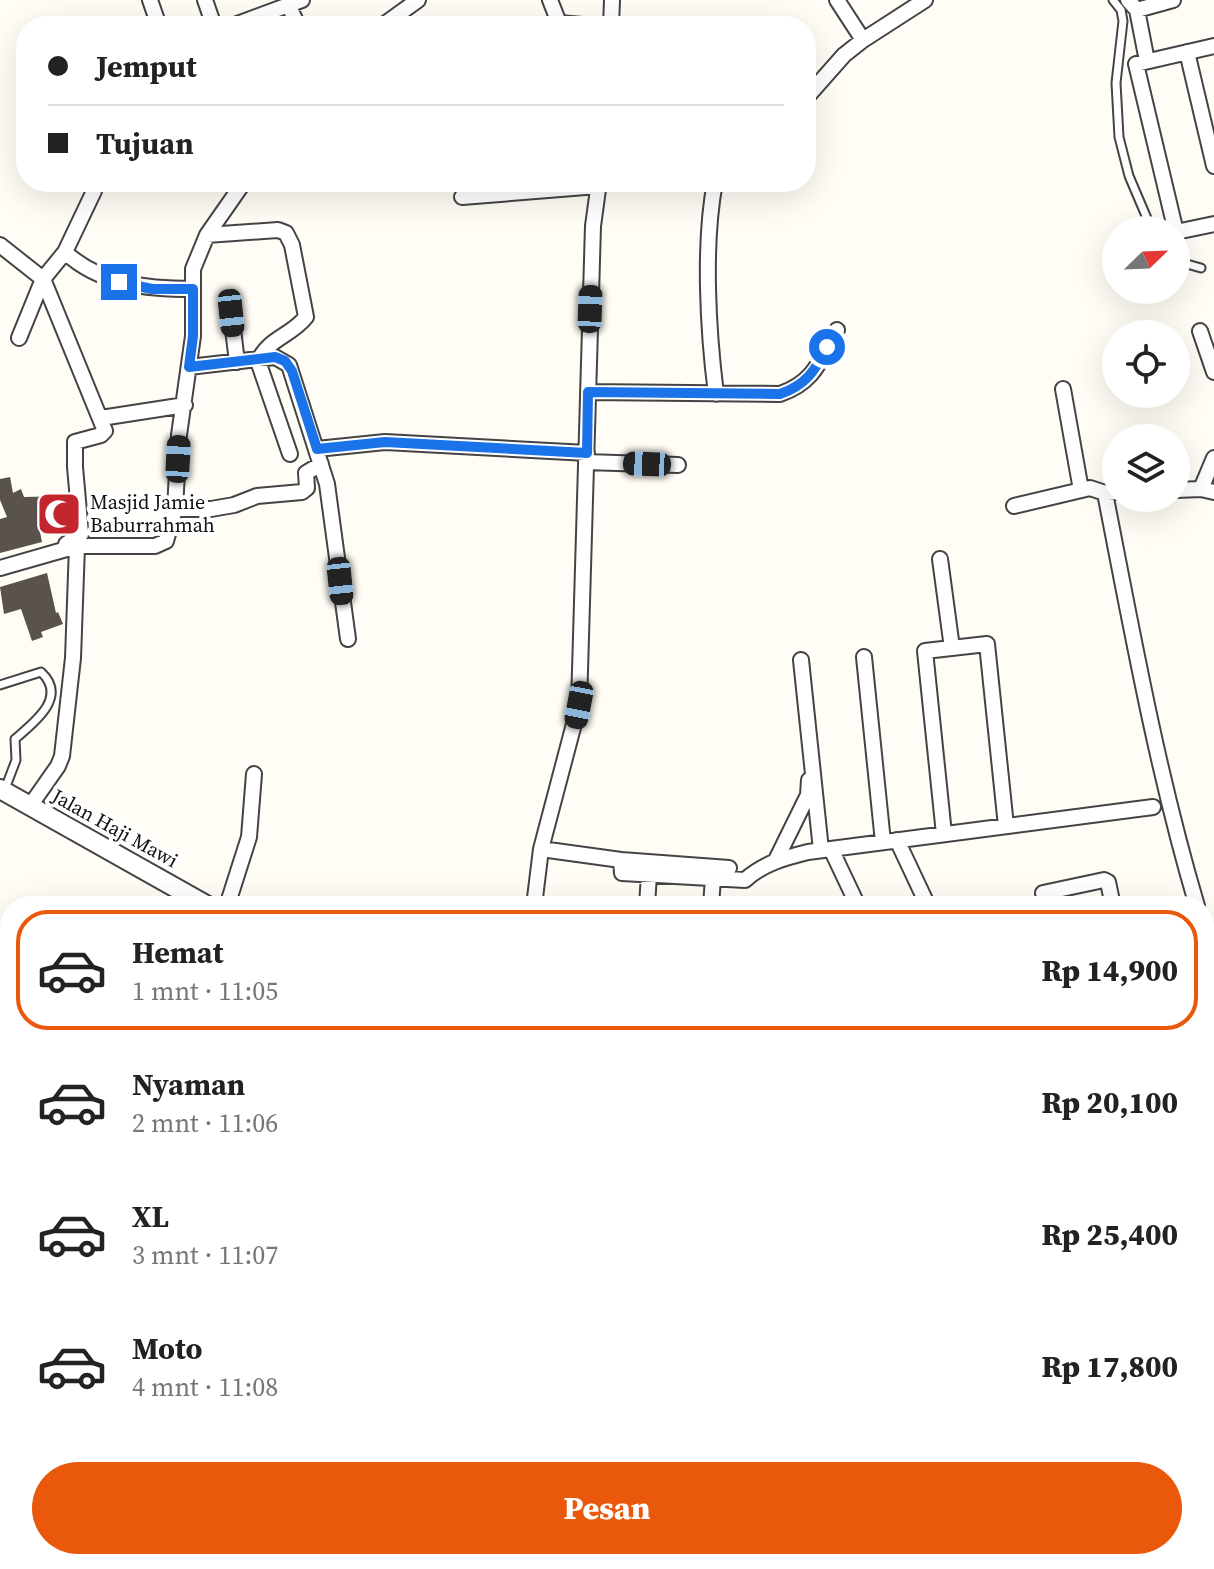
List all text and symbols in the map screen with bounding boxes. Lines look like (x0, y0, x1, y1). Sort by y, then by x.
text: Jemput (96, 46, 197, 87)
text: Tujuan (96, 123, 194, 164)
north arrow (1102, 216, 1190, 304)
map controls (1102, 216, 1190, 512)
route end (101, 264, 137, 300)
car (577, 285, 603, 333)
car (217, 288, 245, 338)
button: locate (1102, 320, 1190, 408)
route start (809, 329, 845, 365)
button: layers (1102, 424, 1190, 512)
car (165, 434, 191, 484)
car (623, 451, 671, 477)
place label: Masjid Jamie Baburrahmah (90, 488, 215, 539)
mosque icon: Masjid Jamie Baburrahmah (35, 490, 83, 538)
car (326, 556, 354, 606)
car (563, 679, 595, 731)
street label: Jalan Haji Mawi (46, 781, 183, 874)
text: Hemat (132, 932, 223, 973)
icon: car (36, 934, 108, 1006)
text: Rp 14,900 (1041, 950, 1178, 991)
text: 1 mnt · 11:05 (132, 973, 278, 1009)
text: Nyaman (132, 1064, 245, 1105)
icon: car (36, 1066, 108, 1138)
text: Rp 20,100 (1041, 1082, 1178, 1123)
text: 2 mnt · 11:06 (132, 1105, 278, 1141)
text: XL (132, 1196, 169, 1237)
icon: car (36, 1198, 108, 1270)
text: Rp 25,400 (1041, 1214, 1178, 1255)
text: 3 mnt · 11:07 (132, 1237, 278, 1273)
text: Moto (132, 1328, 203, 1369)
icon: car (36, 1330, 108, 1402)
text: Rp 17,800 (1041, 1346, 1178, 1387)
text: 4 mnt · 11:08 (132, 1369, 278, 1405)
button: Pesan (32, 1462, 1182, 1554)

